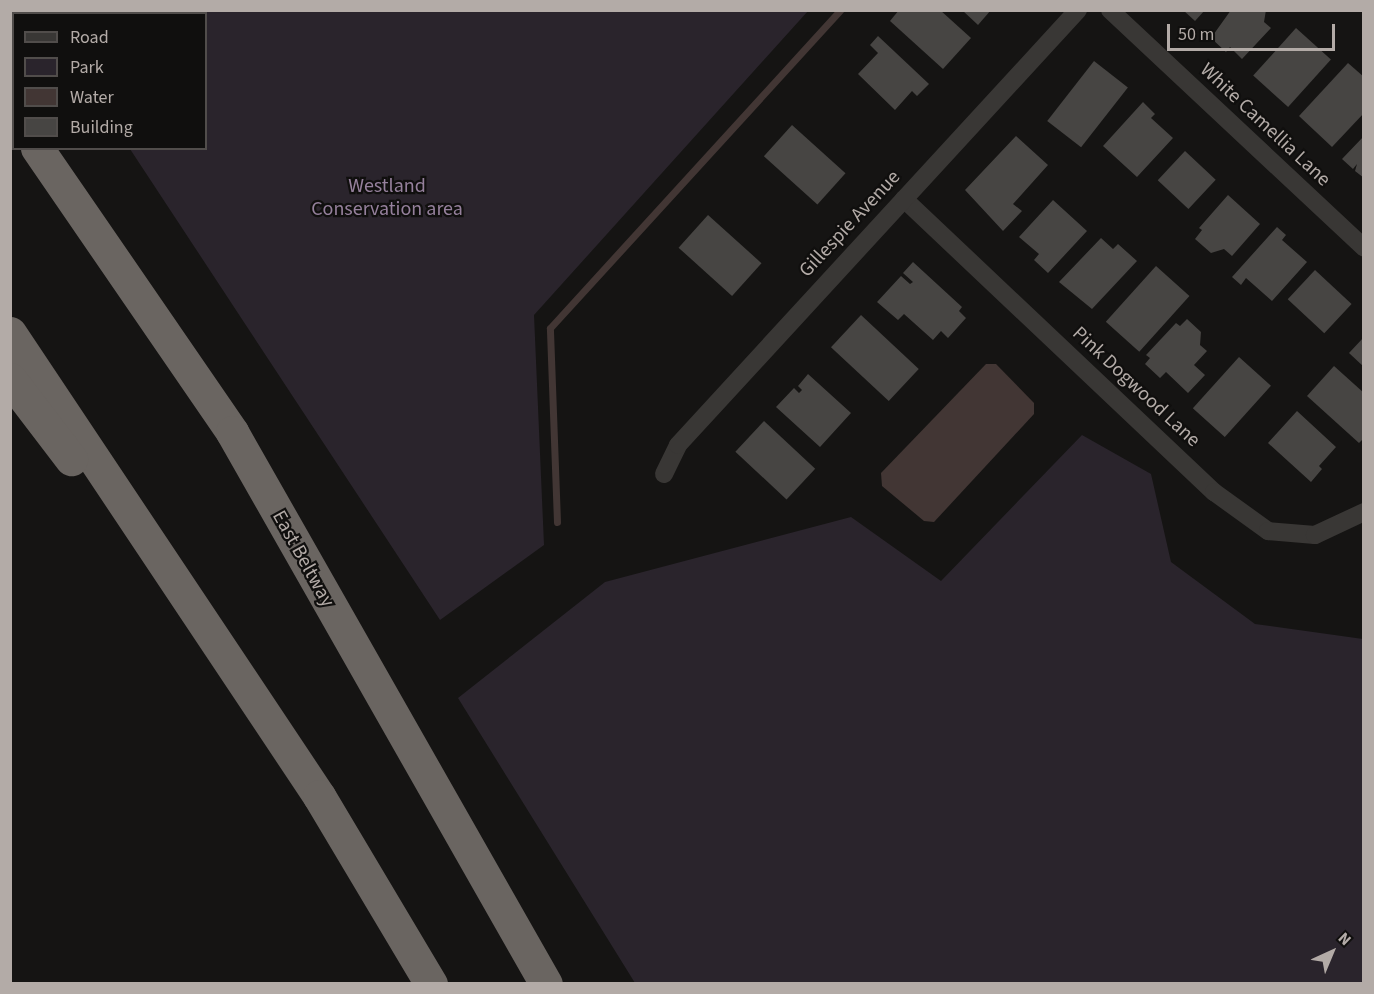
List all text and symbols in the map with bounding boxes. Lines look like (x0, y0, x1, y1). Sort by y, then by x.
legend (12, 12, 207, 150)
scale bar (1170, 12, 1338, 50)
text: 50 m (1178, 22, 1214, 47)
text: Road (70, 25, 109, 50)
text: Park (70, 55, 104, 80)
street label: White Camellia Lane (1195, 58, 1335, 192)
text: Water (70, 85, 114, 110)
text: Building (70, 115, 133, 140)
street label: Gillespie Avenue (794, 166, 906, 282)
park label: Westland Conservation area (311, 174, 463, 221)
street label: Pink Dogwood Lane (1067, 322, 1205, 452)
street label: East Beltway (267, 507, 339, 611)
north arrow (1302, 922, 1362, 982)
text: N (1333, 927, 1356, 951)

